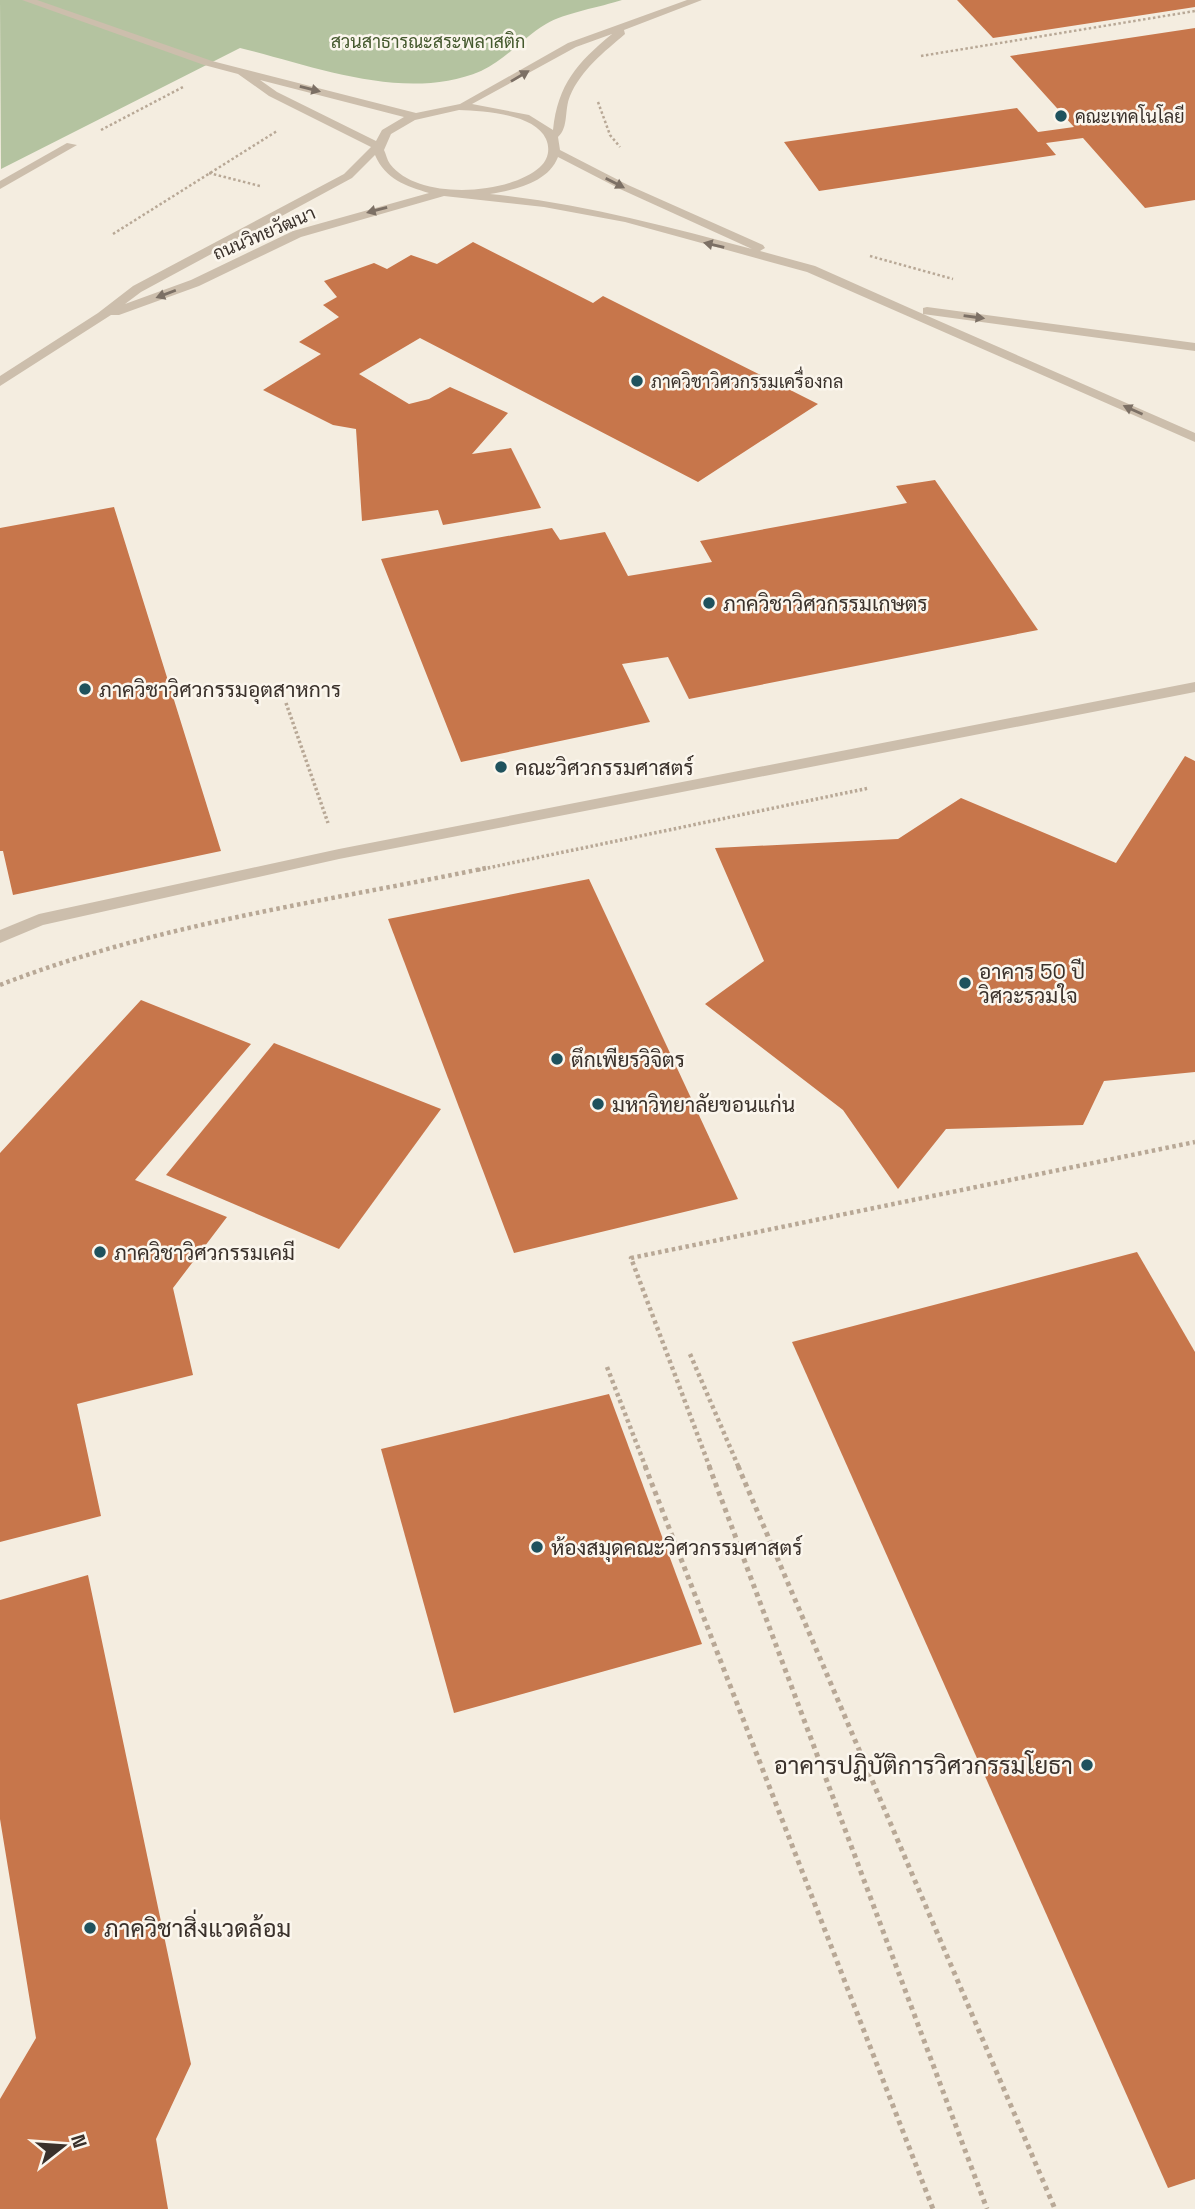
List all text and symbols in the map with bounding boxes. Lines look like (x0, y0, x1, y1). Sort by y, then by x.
park label: สวนสาธารณะสระพลาสติก (331, 30, 525, 53)
one-way arrow (510, 70, 529, 82)
one-way arrow (299, 84, 321, 95)
place label: คณะเทคโนโลยี (1075, 104, 1185, 128)
marker: คณะเทคโนโลยี (1053, 108, 1069, 124)
one-way arrow (605, 177, 625, 188)
street label: ถนนวิทยวัฒนา (209, 201, 319, 265)
one-way arrow (366, 206, 387, 216)
one-way arrow (703, 239, 725, 250)
one-way arrow (156, 289, 177, 300)
one-way arrow (963, 312, 985, 323)
place label: ภาควิชาวิศวกรรมเครื่องกล (651, 366, 843, 393)
marker: ภาควิชาวิศวกรรมเครื่องกล (629, 373, 645, 389)
one-way arrow (1123, 404, 1143, 416)
place label: ภาควิชาวิศวกรรมเกษตร (723, 590, 928, 617)
marker: ภาควิชาวิศวกรรมเกษตร (701, 595, 717, 611)
place label: ภาควิชาวิศวกรรมอุตสาหการ (99, 676, 341, 704)
marker: ภาควิชาวิศวกรรมอุตสาหการ (77, 681, 93, 697)
place label: คณะวิศวกรรมศาสตร์ (515, 754, 694, 781)
marker: คณะวิศวกรรมศาสตร์ (493, 759, 509, 775)
place label: อาคาร 50 ปี วิศวะรวมใจ (979, 958, 1085, 1009)
marker: อาคาร 50 ปี วิศวะรวมใจ (957, 975, 973, 991)
place label: ตึกเพียรวิจิตร (571, 1046, 685, 1073)
marker: ตึกเพียรวิจิตร (549, 1051, 565, 1067)
place label: มหาวิทยาลัยขอนแก่น (612, 1091, 795, 1118)
marker: มหาวิทยาลัยขอนแก่น (590, 1096, 606, 1112)
place label: ภาควิชาวิศวกรรมเคมี (114, 1239, 295, 1266)
marker: ภาควิชาวิศวกรรมเคมี (92, 1244, 108, 1260)
place label: ห้องสมุดคณะวิศวกรรมศาสตร์ (551, 1534, 802, 1562)
marker: ห้องสมุดคณะวิศวกรรมศาสตร์ (529, 1539, 545, 1555)
place label: อาคารปฏิบัติการวิศวกรรมโยธา (774, 1750, 1073, 1782)
marker: อาคารปฏิบัติการวิศวกรรมโยธา (1079, 1757, 1095, 1773)
place label: ภาควิชาสิ่งแวดล้อม (104, 1909, 291, 1944)
marker: ภาควิชาสิ่งแวดล้อม (82, 1920, 98, 1936)
north arrow (28, 2111, 98, 2181)
text: N (65, 2131, 93, 2151)

